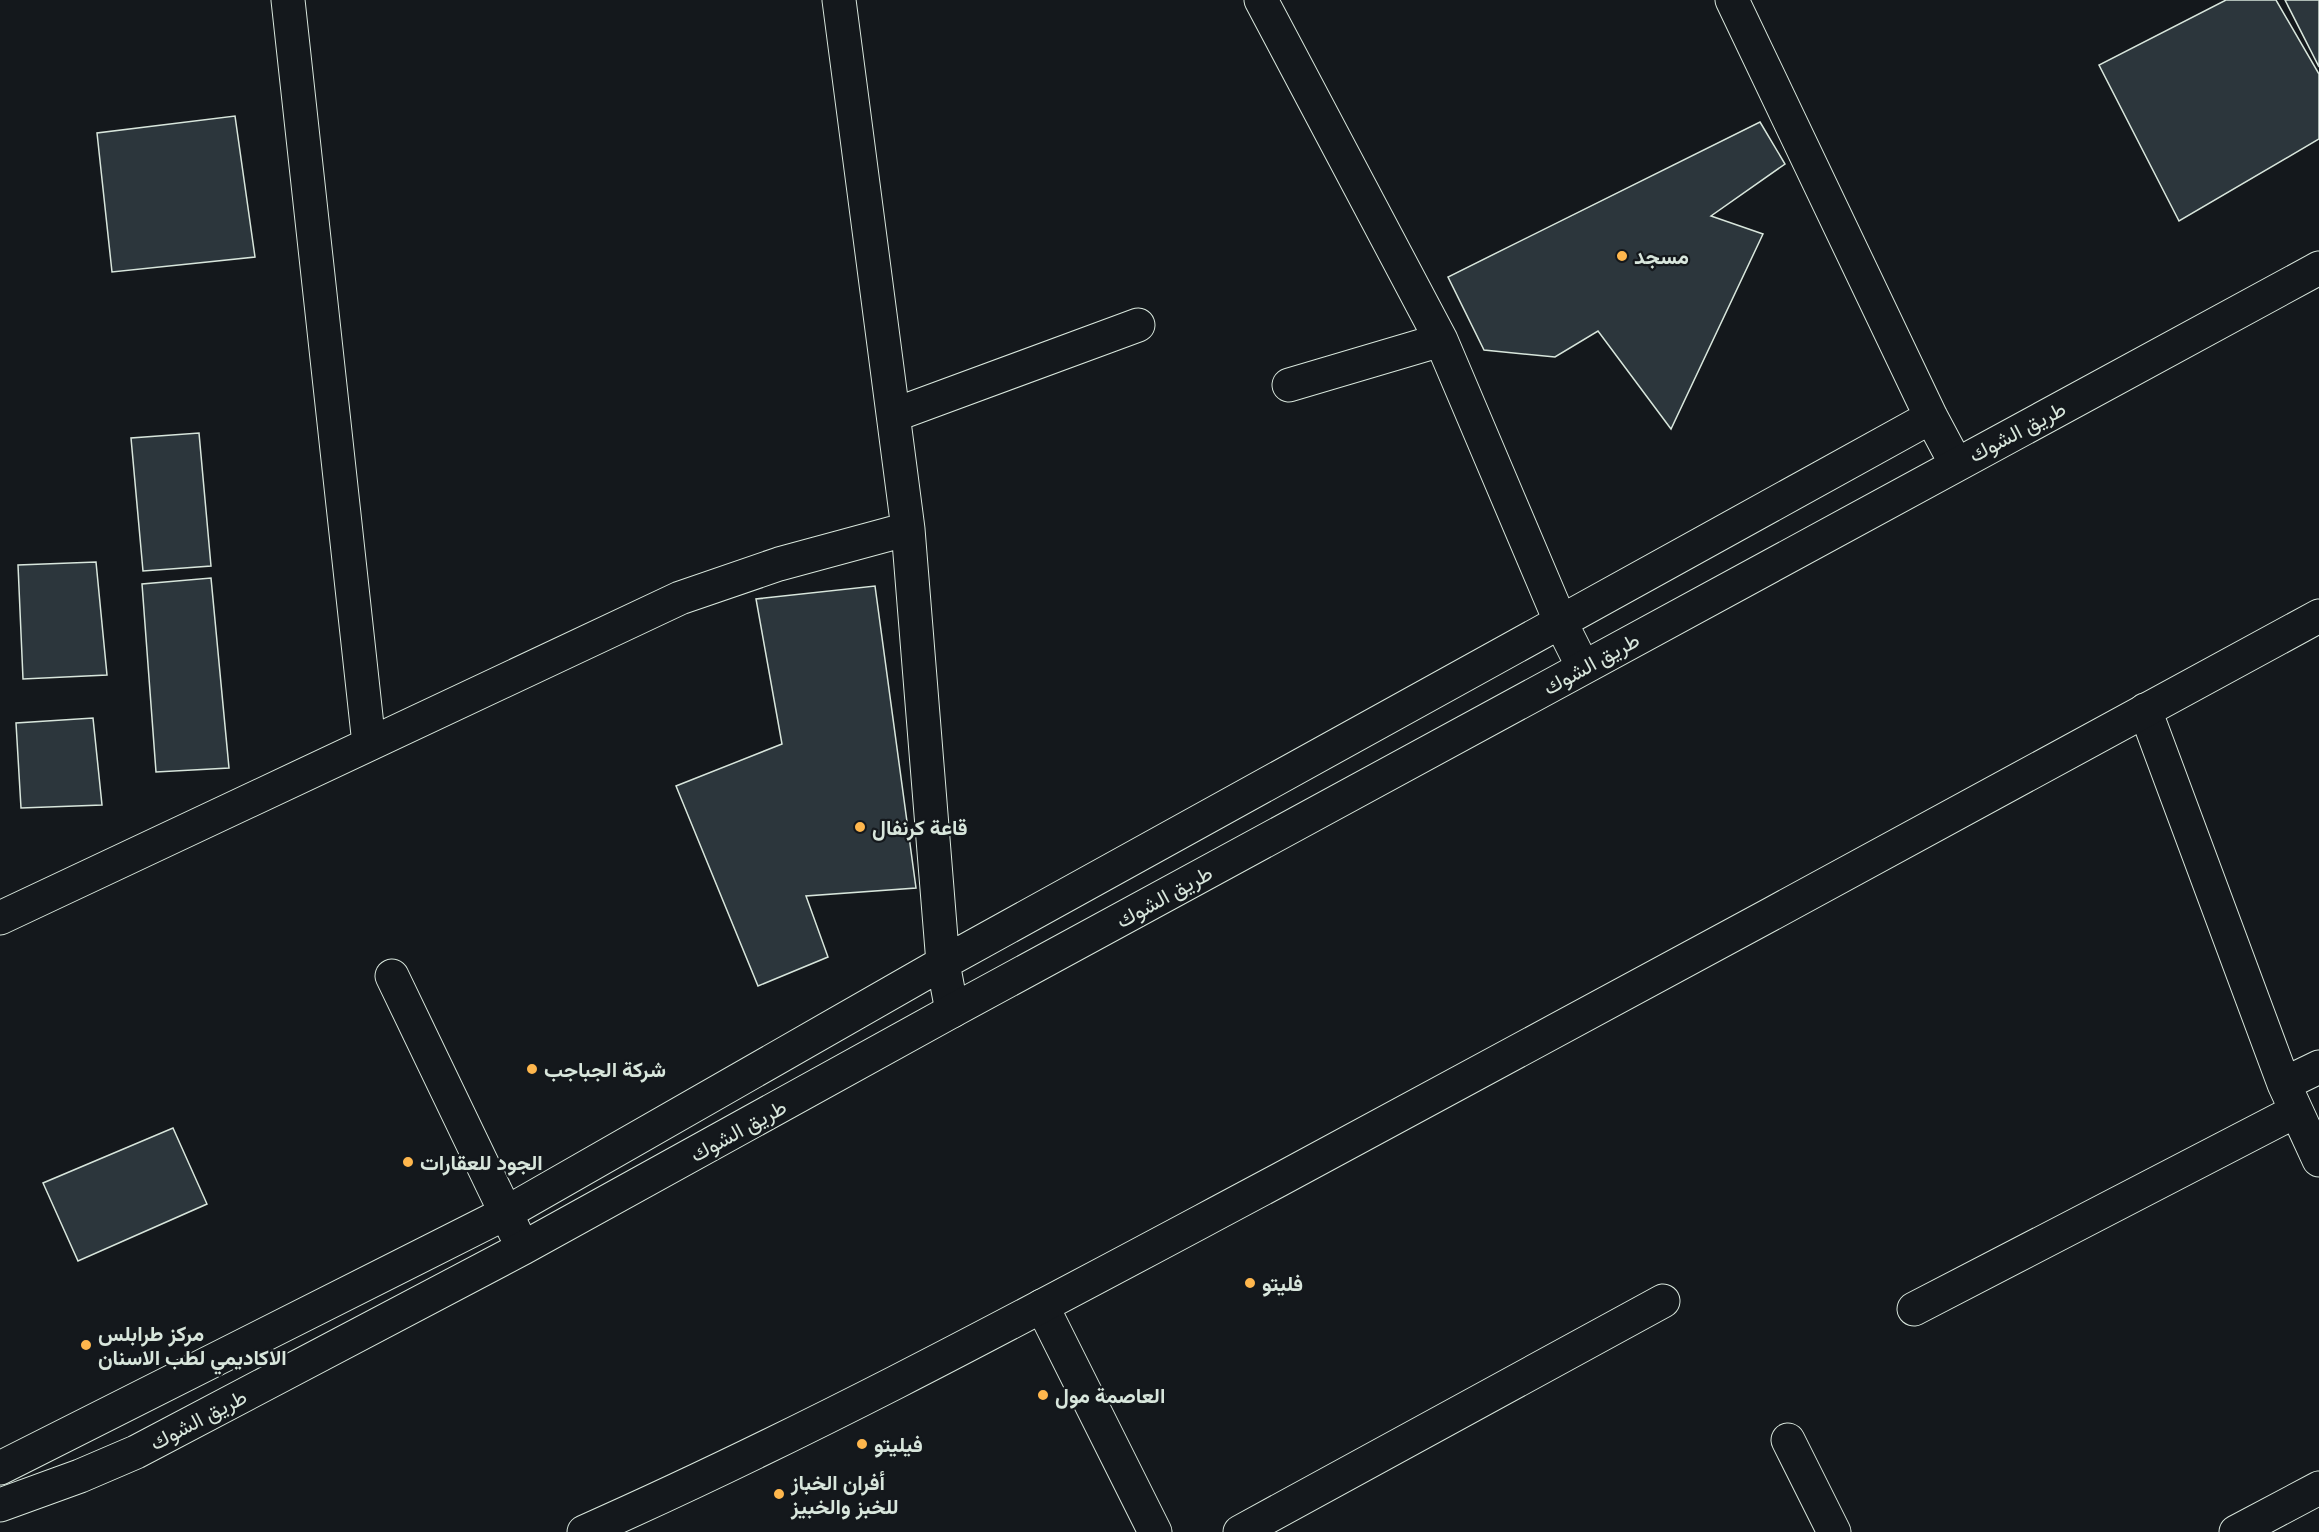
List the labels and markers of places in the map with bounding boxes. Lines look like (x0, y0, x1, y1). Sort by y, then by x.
place label: مسجد (1634, 244, 1689, 269)
marker: مسجد (1615, 249, 1629, 263)
place label: قاعة كرنفال (872, 815, 968, 841)
marker: قاعة كرنفال (853, 820, 867, 834)
place label: شركة الجباجب (544, 1057, 666, 1083)
marker: شركة الجباجب (525, 1062, 539, 1076)
place label: الجود للعقارات (420, 1150, 543, 1176)
marker: الجود للعقارات (401, 1155, 415, 1169)
place label: فليتو (1262, 1271, 1303, 1297)
marker: فليتو (1243, 1276, 1257, 1290)
place label: مركز طرابلس الاكاديمي لطب الاسنان (98, 1321, 287, 1375)
marker: مركز طرابلس الاكاديمي لطب الاسنان (79, 1338, 93, 1352)
place label: العاصمة مول (1055, 1383, 1165, 1409)
marker: العاصمة مول (1036, 1388, 1050, 1402)
place label: فيليتو (874, 1432, 923, 1458)
marker: فيليتو (855, 1437, 869, 1451)
place label: أفران الخباز للخبز والخبيز (790, 1470, 899, 1520)
marker: أفران الخباز للخبز والخبيز (772, 1487, 786, 1501)

